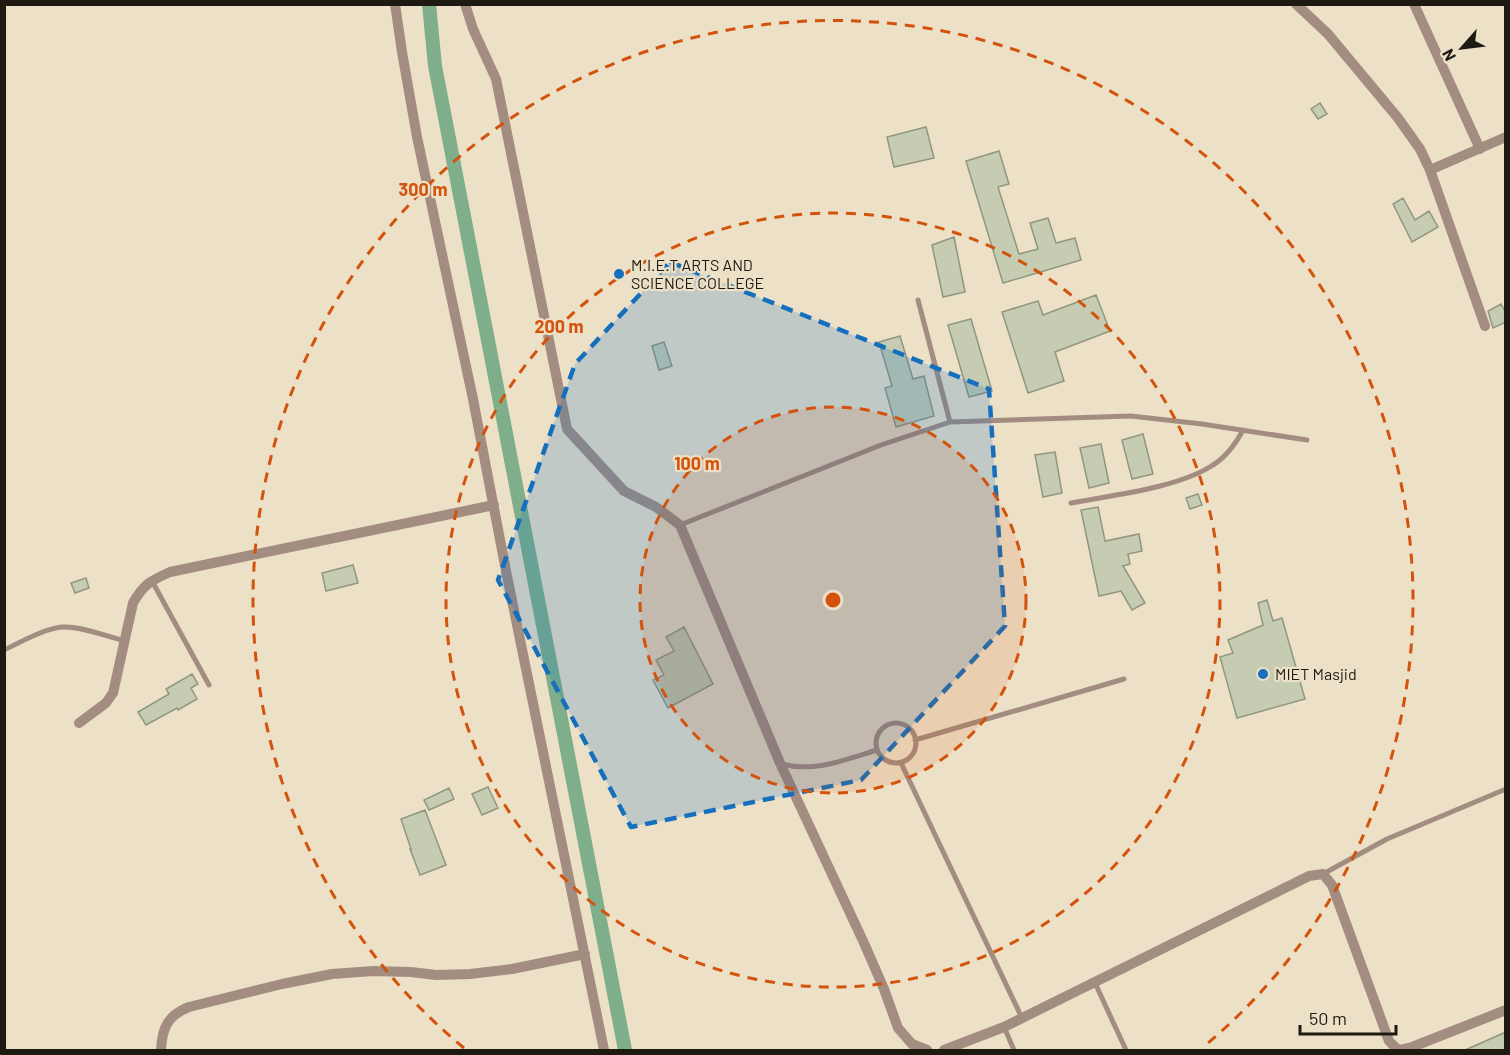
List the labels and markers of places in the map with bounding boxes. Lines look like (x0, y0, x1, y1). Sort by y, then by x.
place label: M.I.E.T ARTS AND SCIENCE COLLEGE (631, 255, 764, 292)
marker: M.I.E.T ARTS AND SCIENCE COLLEGE (612, 267, 626, 281)
centre of rings (823, 590, 843, 610)
place label: MIET Masjid (1275, 664, 1357, 683)
marker: MIET Masjid (1256, 667, 1270, 681)

